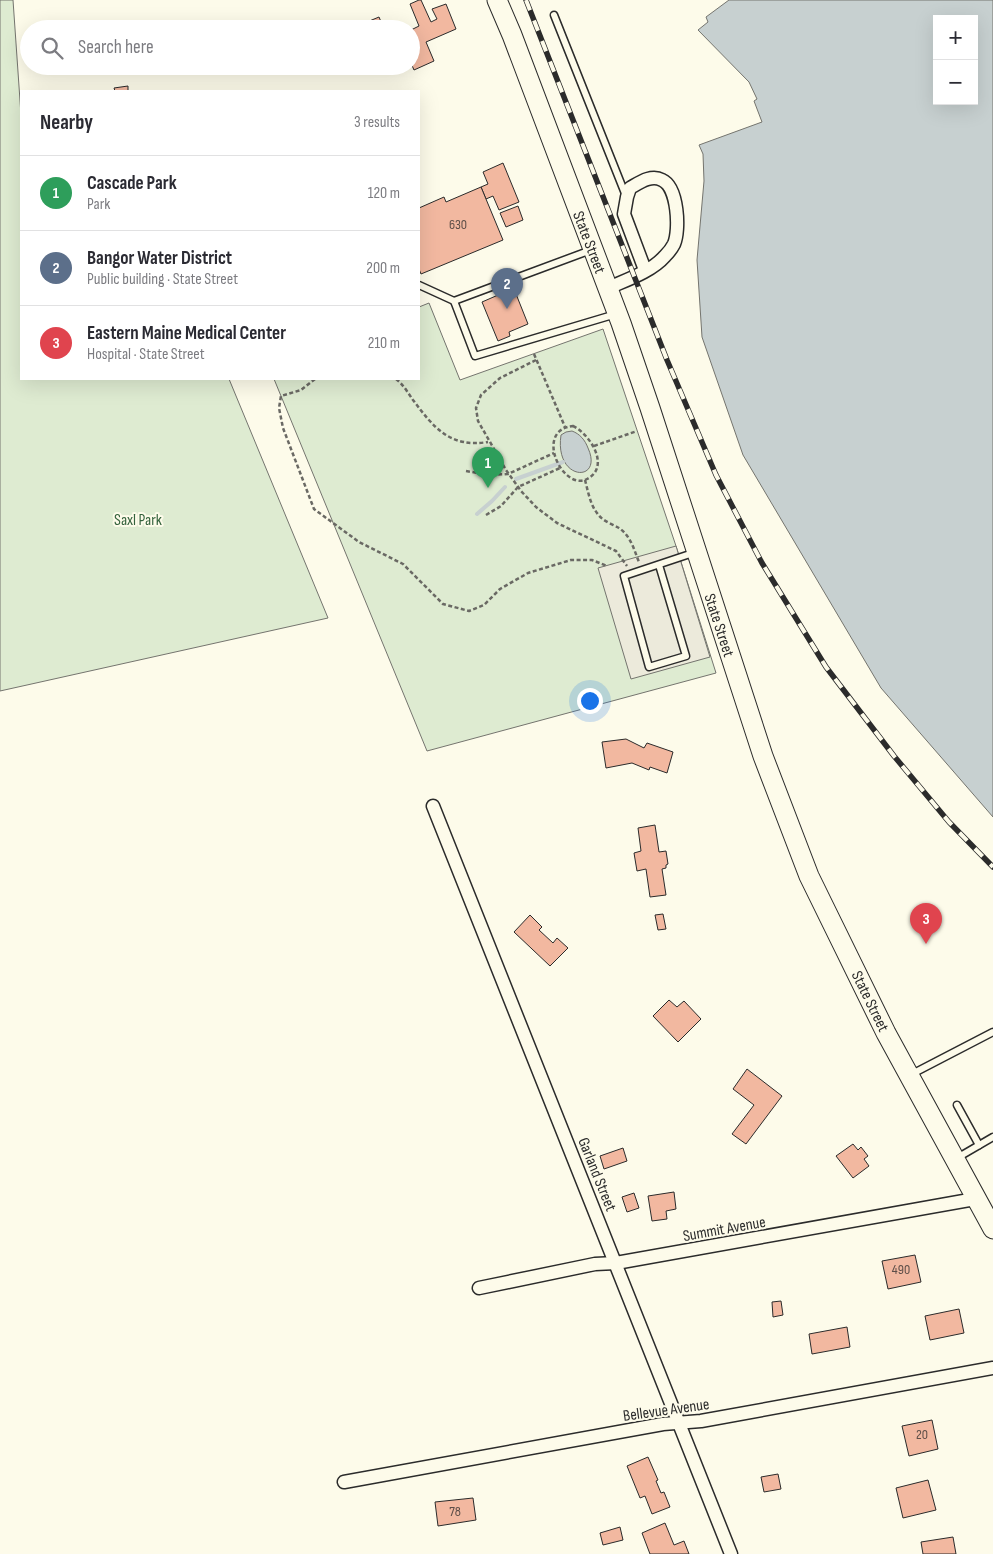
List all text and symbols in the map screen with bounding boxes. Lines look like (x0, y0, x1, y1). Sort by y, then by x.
map controls (933, 15, 978, 105)
button: + (933, 15, 978, 60)
search box (20, 20, 420, 75)
icon: search (38, 34, 66, 62)
text: Search here (78, 36, 154, 59)
button: − (933, 60, 978, 105)
text: Nearby (40, 110, 93, 135)
text: 3 results (354, 113, 400, 132)
text: Cascade Park (87, 172, 177, 195)
text: 1 (53, 184, 59, 203)
text: 120 m (368, 184, 400, 203)
text: Park (87, 195, 110, 214)
street label: State Street (568, 209, 609, 277)
house number: 630 (449, 216, 467, 233)
text: Bangor Water District (87, 247, 232, 270)
text: 2 (52, 259, 60, 278)
text: 200 m (366, 259, 400, 278)
pin: 2 (491, 268, 523, 309)
text: Public building · State Street (87, 270, 238, 289)
text: Eastern Maine Medical Center (87, 322, 286, 345)
text: 3 (52, 334, 60, 353)
text: 210 m (368, 334, 400, 353)
text: Hospital · State Street (87, 345, 205, 364)
pin: 1 (472, 447, 504, 488)
park label: Saxl Park (114, 511, 162, 530)
street label: State Street (699, 591, 738, 660)
your location (577, 688, 603, 714)
pin: 3 (910, 903, 942, 944)
street label: State Street (847, 968, 893, 1035)
street label: Garland Street (573, 1135, 620, 1214)
street label: Summit Avenue (681, 1213, 767, 1246)
house number: 490 (892, 1261, 910, 1278)
street label: Bellevue Avenue (622, 1395, 711, 1426)
house number: 20 (916, 1426, 928, 1443)
house number: 78 (449, 1503, 461, 1520)

